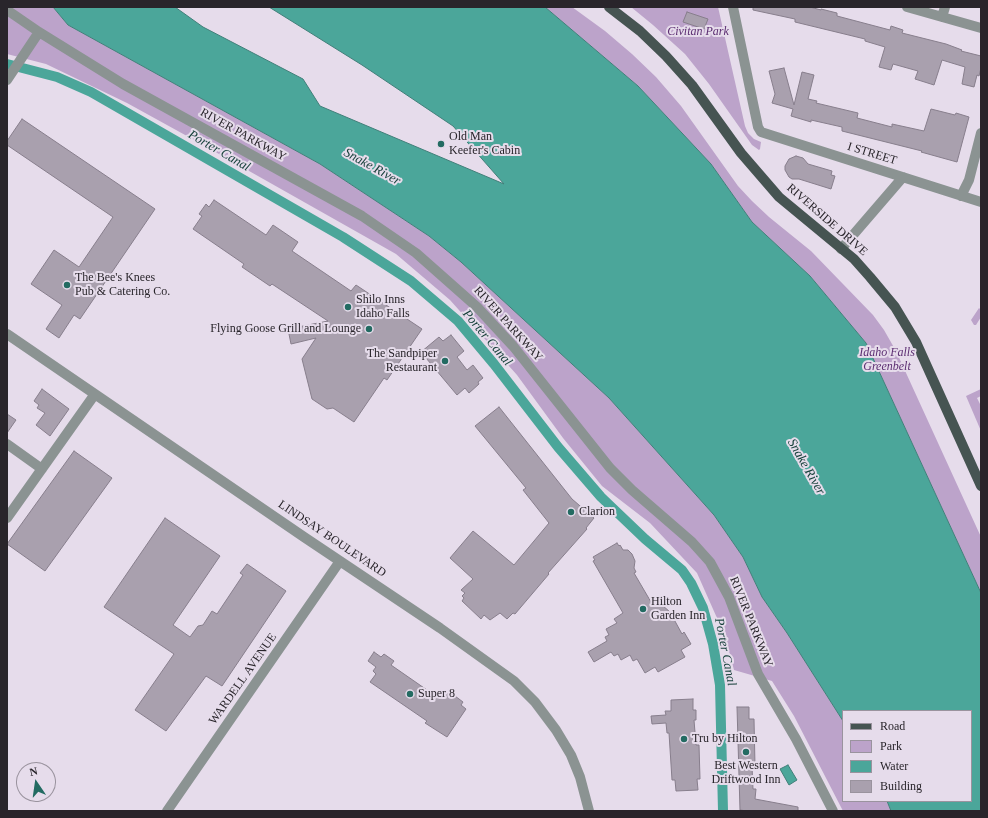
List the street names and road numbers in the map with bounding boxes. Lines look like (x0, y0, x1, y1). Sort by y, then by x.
street label: RIVER PARKWAY (197, 105, 289, 165)
street label: I STREET (846, 140, 898, 168)
street label: RIVERSIDE DRIVE (784, 181, 870, 259)
street label: RIVER PARKWAY (470, 283, 546, 365)
street label: LINDSAY BOULEVARD (275, 498, 389, 580)
street label: RIVER PARKWAY (726, 575, 776, 669)
street label: WARDELL AVENUE (206, 631, 280, 727)

